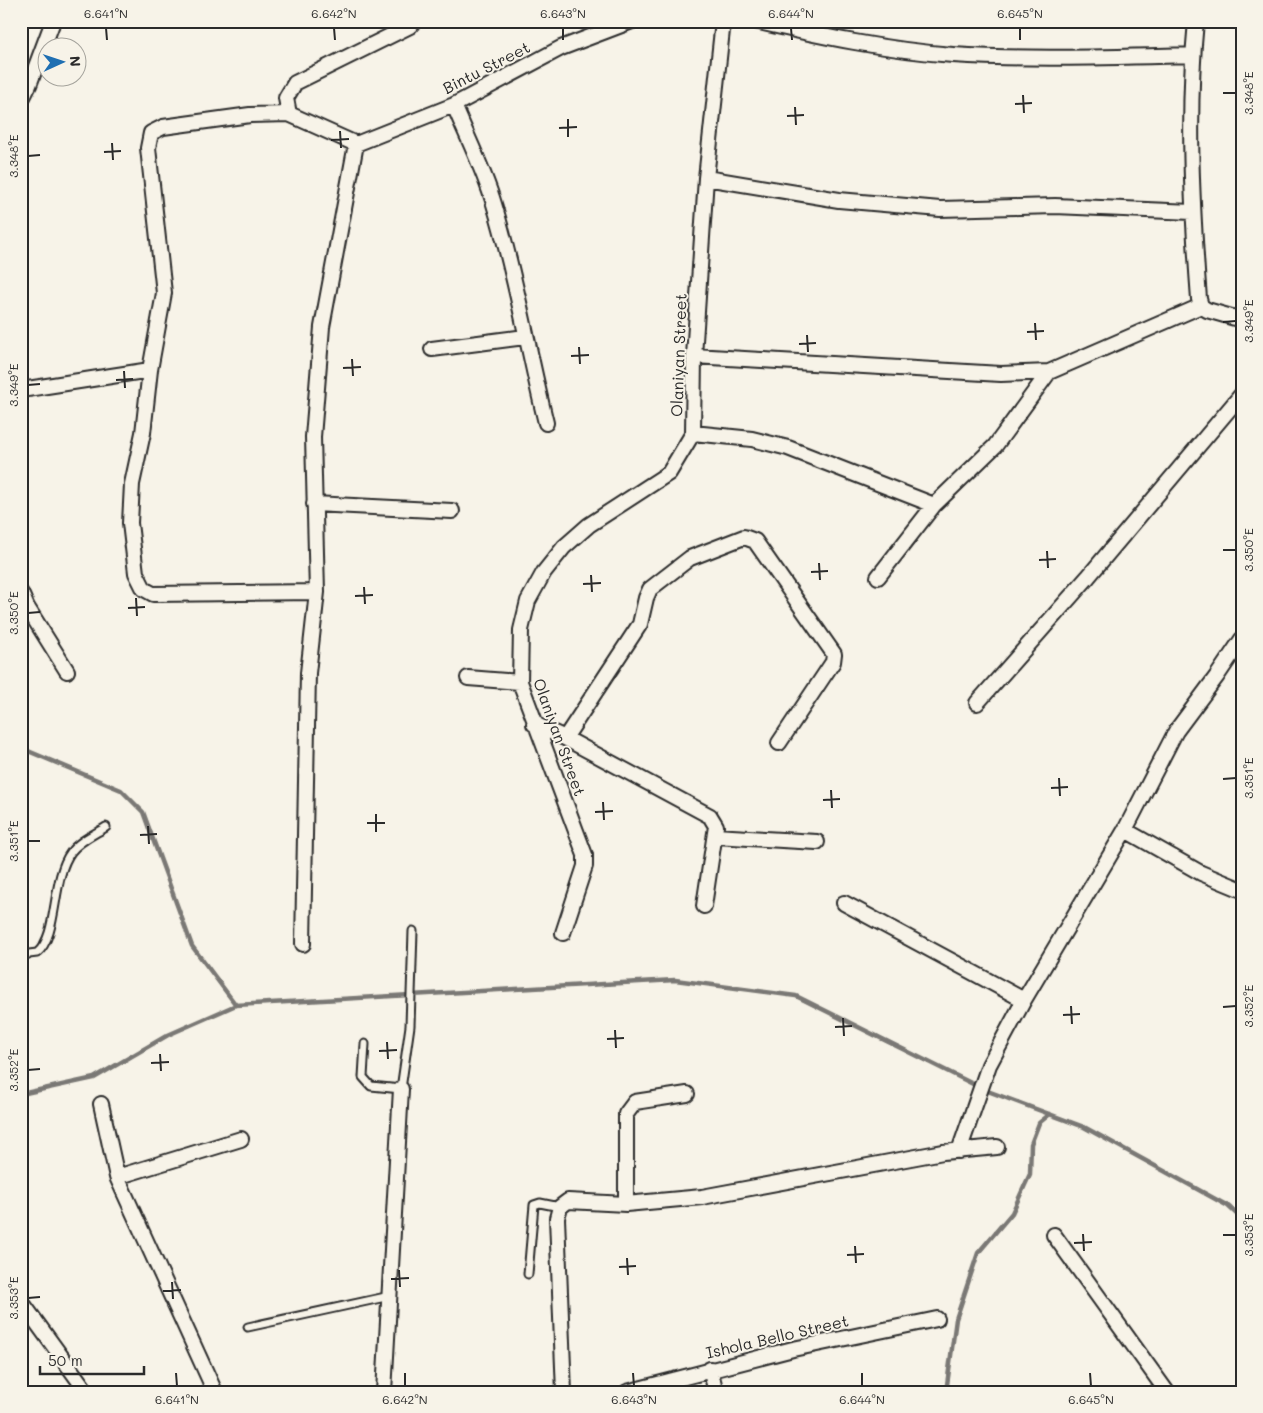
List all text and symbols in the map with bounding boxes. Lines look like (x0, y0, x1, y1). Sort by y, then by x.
text: 6.641°N (84, 5, 128, 21)
text: 6.642°N (311, 5, 357, 21)
text: 6.643°N (540, 5, 586, 21)
text: 6.644°N (768, 5, 814, 21)
text: 6.645°N (997, 5, 1043, 21)
street label: Bintu Street (439, 36, 533, 98)
north arrow (38, 38, 88, 88)
text: N (66, 55, 85, 67)
text: 3.348°E (1240, 71, 1256, 115)
text: 3.348°E (5, 134, 21, 178)
street label: Olaniyan Street (665, 293, 691, 417)
text: 3.349°E (1240, 299, 1256, 343)
text: 3.349°E (5, 363, 21, 407)
text: 3.350°E (1240, 528, 1256, 572)
text: 3.350°E (5, 591, 21, 635)
street label: Olaniyan Street (529, 675, 591, 799)
text: 3.351°E (1240, 757, 1256, 799)
text: 3.351°E (5, 820, 21, 862)
text: 3.352°E (1240, 984, 1256, 1027)
text: 3.352°E (5, 1048, 21, 1091)
text: 3.353°E (1240, 1213, 1256, 1257)
text: 3.353°E (5, 1276, 21, 1320)
street label: Ishola Bello Street (704, 1309, 850, 1363)
scale bar (40, 1343, 144, 1375)
text: 50 m (48, 1350, 83, 1370)
text: 6.641°N (155, 1391, 199, 1407)
text: 6.642°N (382, 1391, 428, 1407)
text: 6.643°N (611, 1391, 657, 1407)
text: 6.644°N (839, 1391, 885, 1407)
text: 6.645°N (1068, 1391, 1114, 1407)

